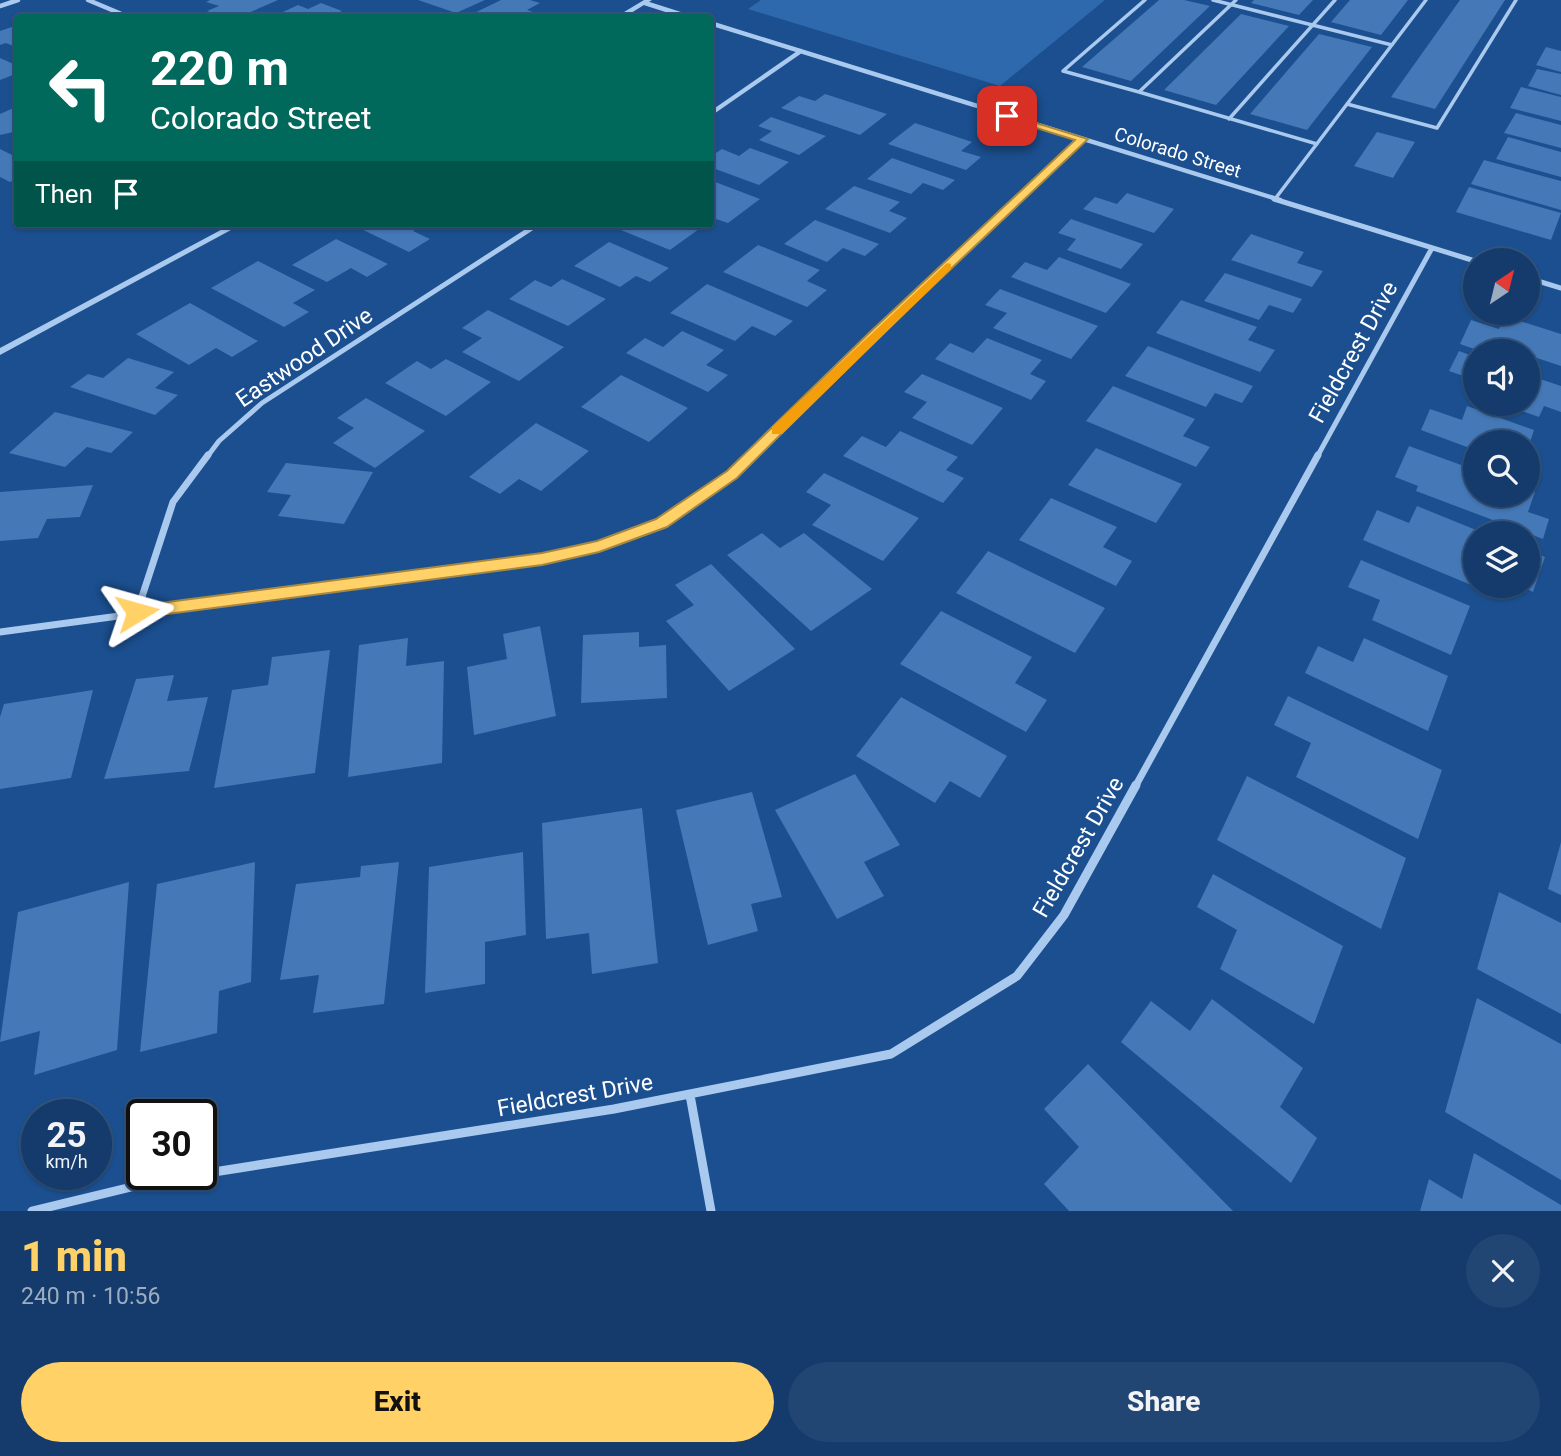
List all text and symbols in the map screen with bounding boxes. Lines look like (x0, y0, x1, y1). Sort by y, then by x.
text: 220 m (150, 40, 289, 97)
icon: left (35, 42, 126, 133)
pin (977, 86, 1037, 146)
icon: arrive (988, 97, 1026, 135)
text: Colorado Street (150, 99, 371, 137)
street label: Colorado Street (1112, 122, 1244, 183)
icon: arrive (107, 175, 145, 213)
text: Then (35, 179, 93, 209)
north arrow (1463, 248, 1540, 326)
map controls (1463, 248, 1540, 598)
street label: Fieldcrest Drive (1303, 277, 1403, 428)
street label: Eastwood Drive (231, 302, 378, 413)
button: sound (1463, 339, 1540, 416)
button: search (1463, 430, 1540, 507)
button: layers (1463, 521, 1540, 598)
position arrow (100, 575, 174, 649)
street label: Fieldcrest Drive (1027, 772, 1130, 922)
street label: Fieldcrest Drive (495, 1069, 655, 1122)
speed limit sign: 30 (126, 1099, 217, 1190)
text: 25 (46, 1115, 87, 1156)
text: km/h (45, 1151, 88, 1172)
text: 1 min (21, 1232, 127, 1281)
button: close (1466, 1234, 1540, 1308)
text: 240 m · 10:56 (21, 1283, 160, 1310)
button: Exit (21, 1362, 774, 1442)
button: Share (788, 1362, 1540, 1442)

